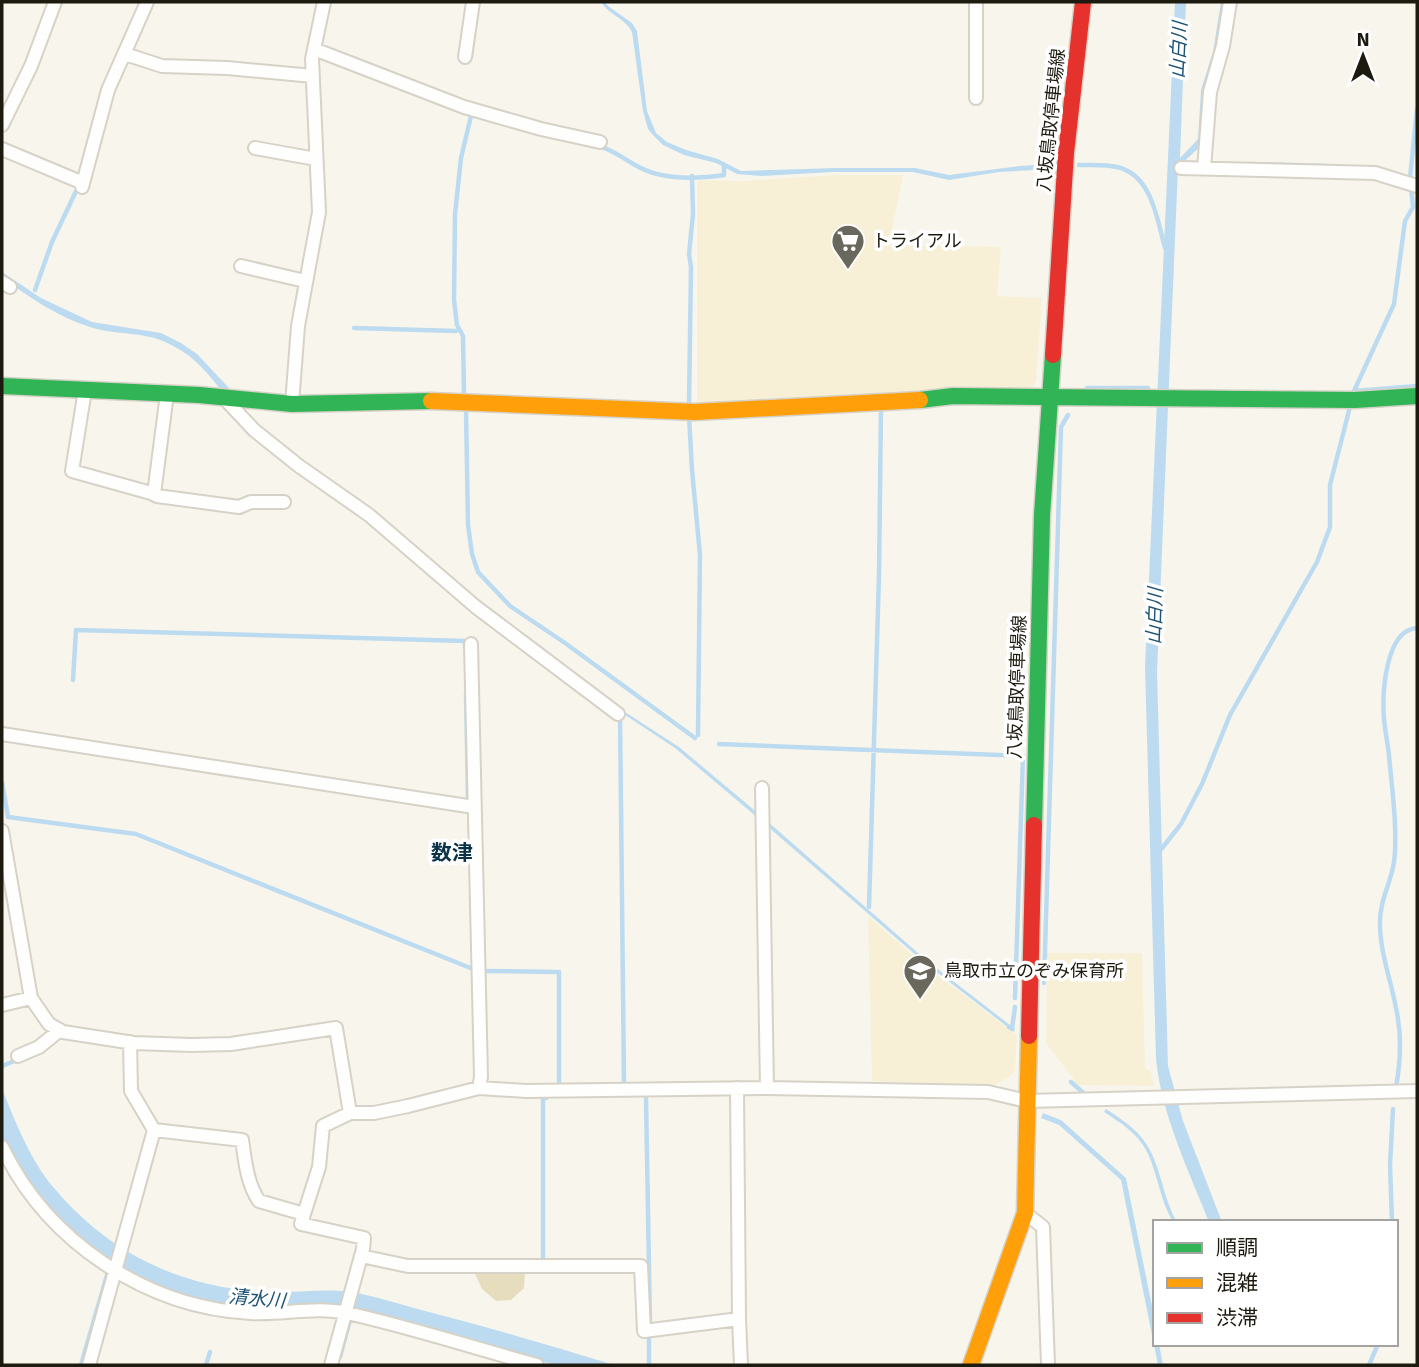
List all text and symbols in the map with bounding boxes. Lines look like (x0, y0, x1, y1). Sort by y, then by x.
water label: 山白川 (1166, 19, 1193, 79)
north arrow (1328, 21, 1398, 91)
text: N (1356, 28, 1370, 52)
street label: 八坂鳥取停車場線 (1033, 47, 1069, 193)
supermarket icon: トライアル (829, 222, 867, 271)
place label: トライアル (872, 230, 962, 252)
water label: 山白川 (1142, 585, 1168, 645)
street label: 八坂鳥取停車場線 (1003, 615, 1031, 759)
district label: 数津 (431, 840, 473, 866)
school or university icon: 鳥取市立のぞみ保育所 (901, 952, 939, 1001)
place label: 鳥取市立のぞみ保育所 (944, 960, 1124, 982)
legend (1153, 1220, 1398, 1346)
text: 順調 (1216, 1235, 1258, 1261)
text: 混雑 (1216, 1270, 1258, 1296)
water label: 清水川 (227, 1285, 288, 1314)
text: 渋滞 (1216, 1305, 1258, 1331)

